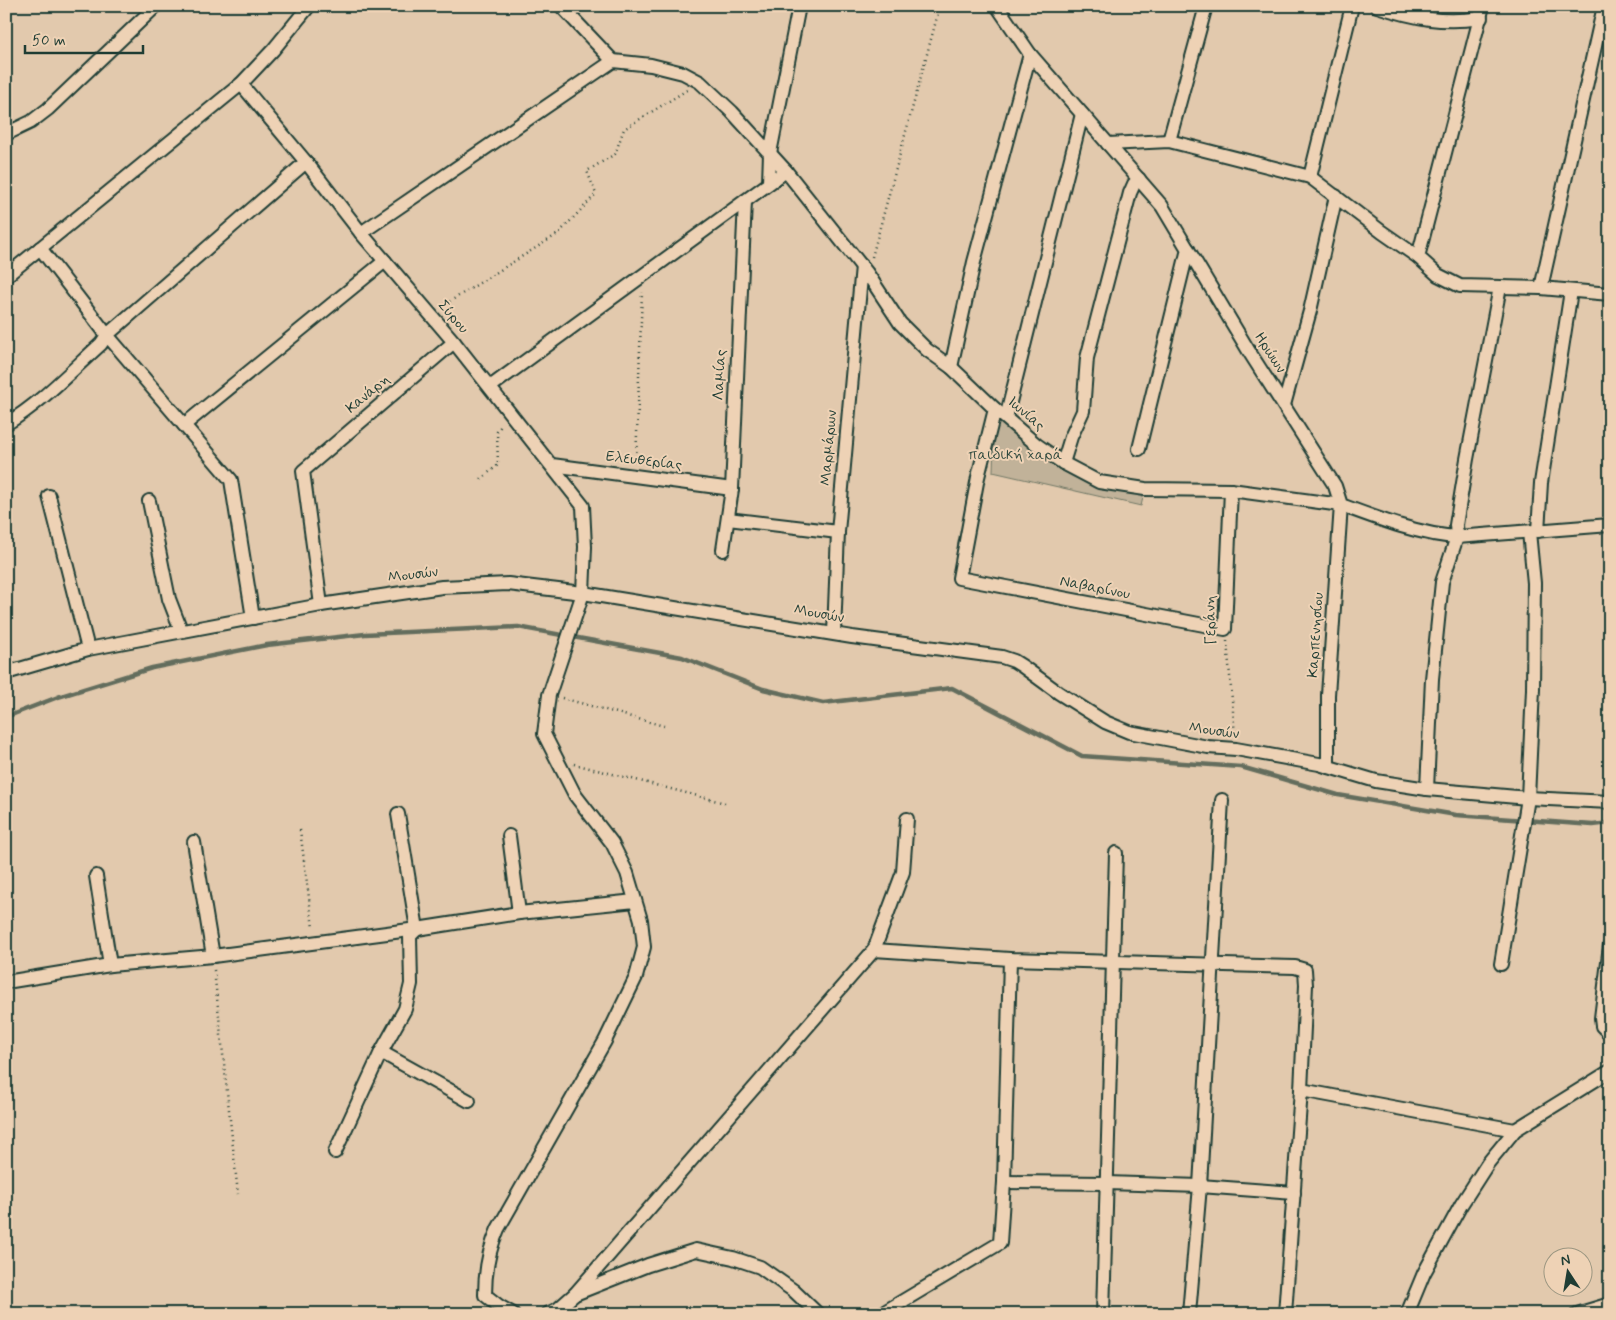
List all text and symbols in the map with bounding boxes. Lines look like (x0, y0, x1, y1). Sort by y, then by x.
scale bar (25, 22, 142, 54)
text: 50 m (32, 31, 66, 51)
street label: Σύρου (433, 296, 473, 338)
street label: Ηρώων (1249, 329, 1291, 378)
street label: Λαμίας (709, 349, 731, 401)
street label: Κανάρη (342, 369, 395, 418)
street label: Ιωνίας (1003, 392, 1049, 436)
street label: Μαρμάρων (816, 409, 842, 487)
park label: παιδική χαρά (968, 445, 1063, 465)
street label: Ελευθερίας (605, 446, 684, 476)
street label: Μουσών (387, 562, 440, 588)
street label: Ναβαρίνου (1058, 571, 1132, 605)
street label: Καρπενησίου (1303, 591, 1329, 678)
street label: Γεράνη (1201, 595, 1221, 645)
street label: Μουσών (792, 600, 846, 628)
street label: Μουσών (1188, 718, 1241, 744)
north arrow (1544, 1248, 1594, 1298)
text: N (1559, 1250, 1572, 1270)

